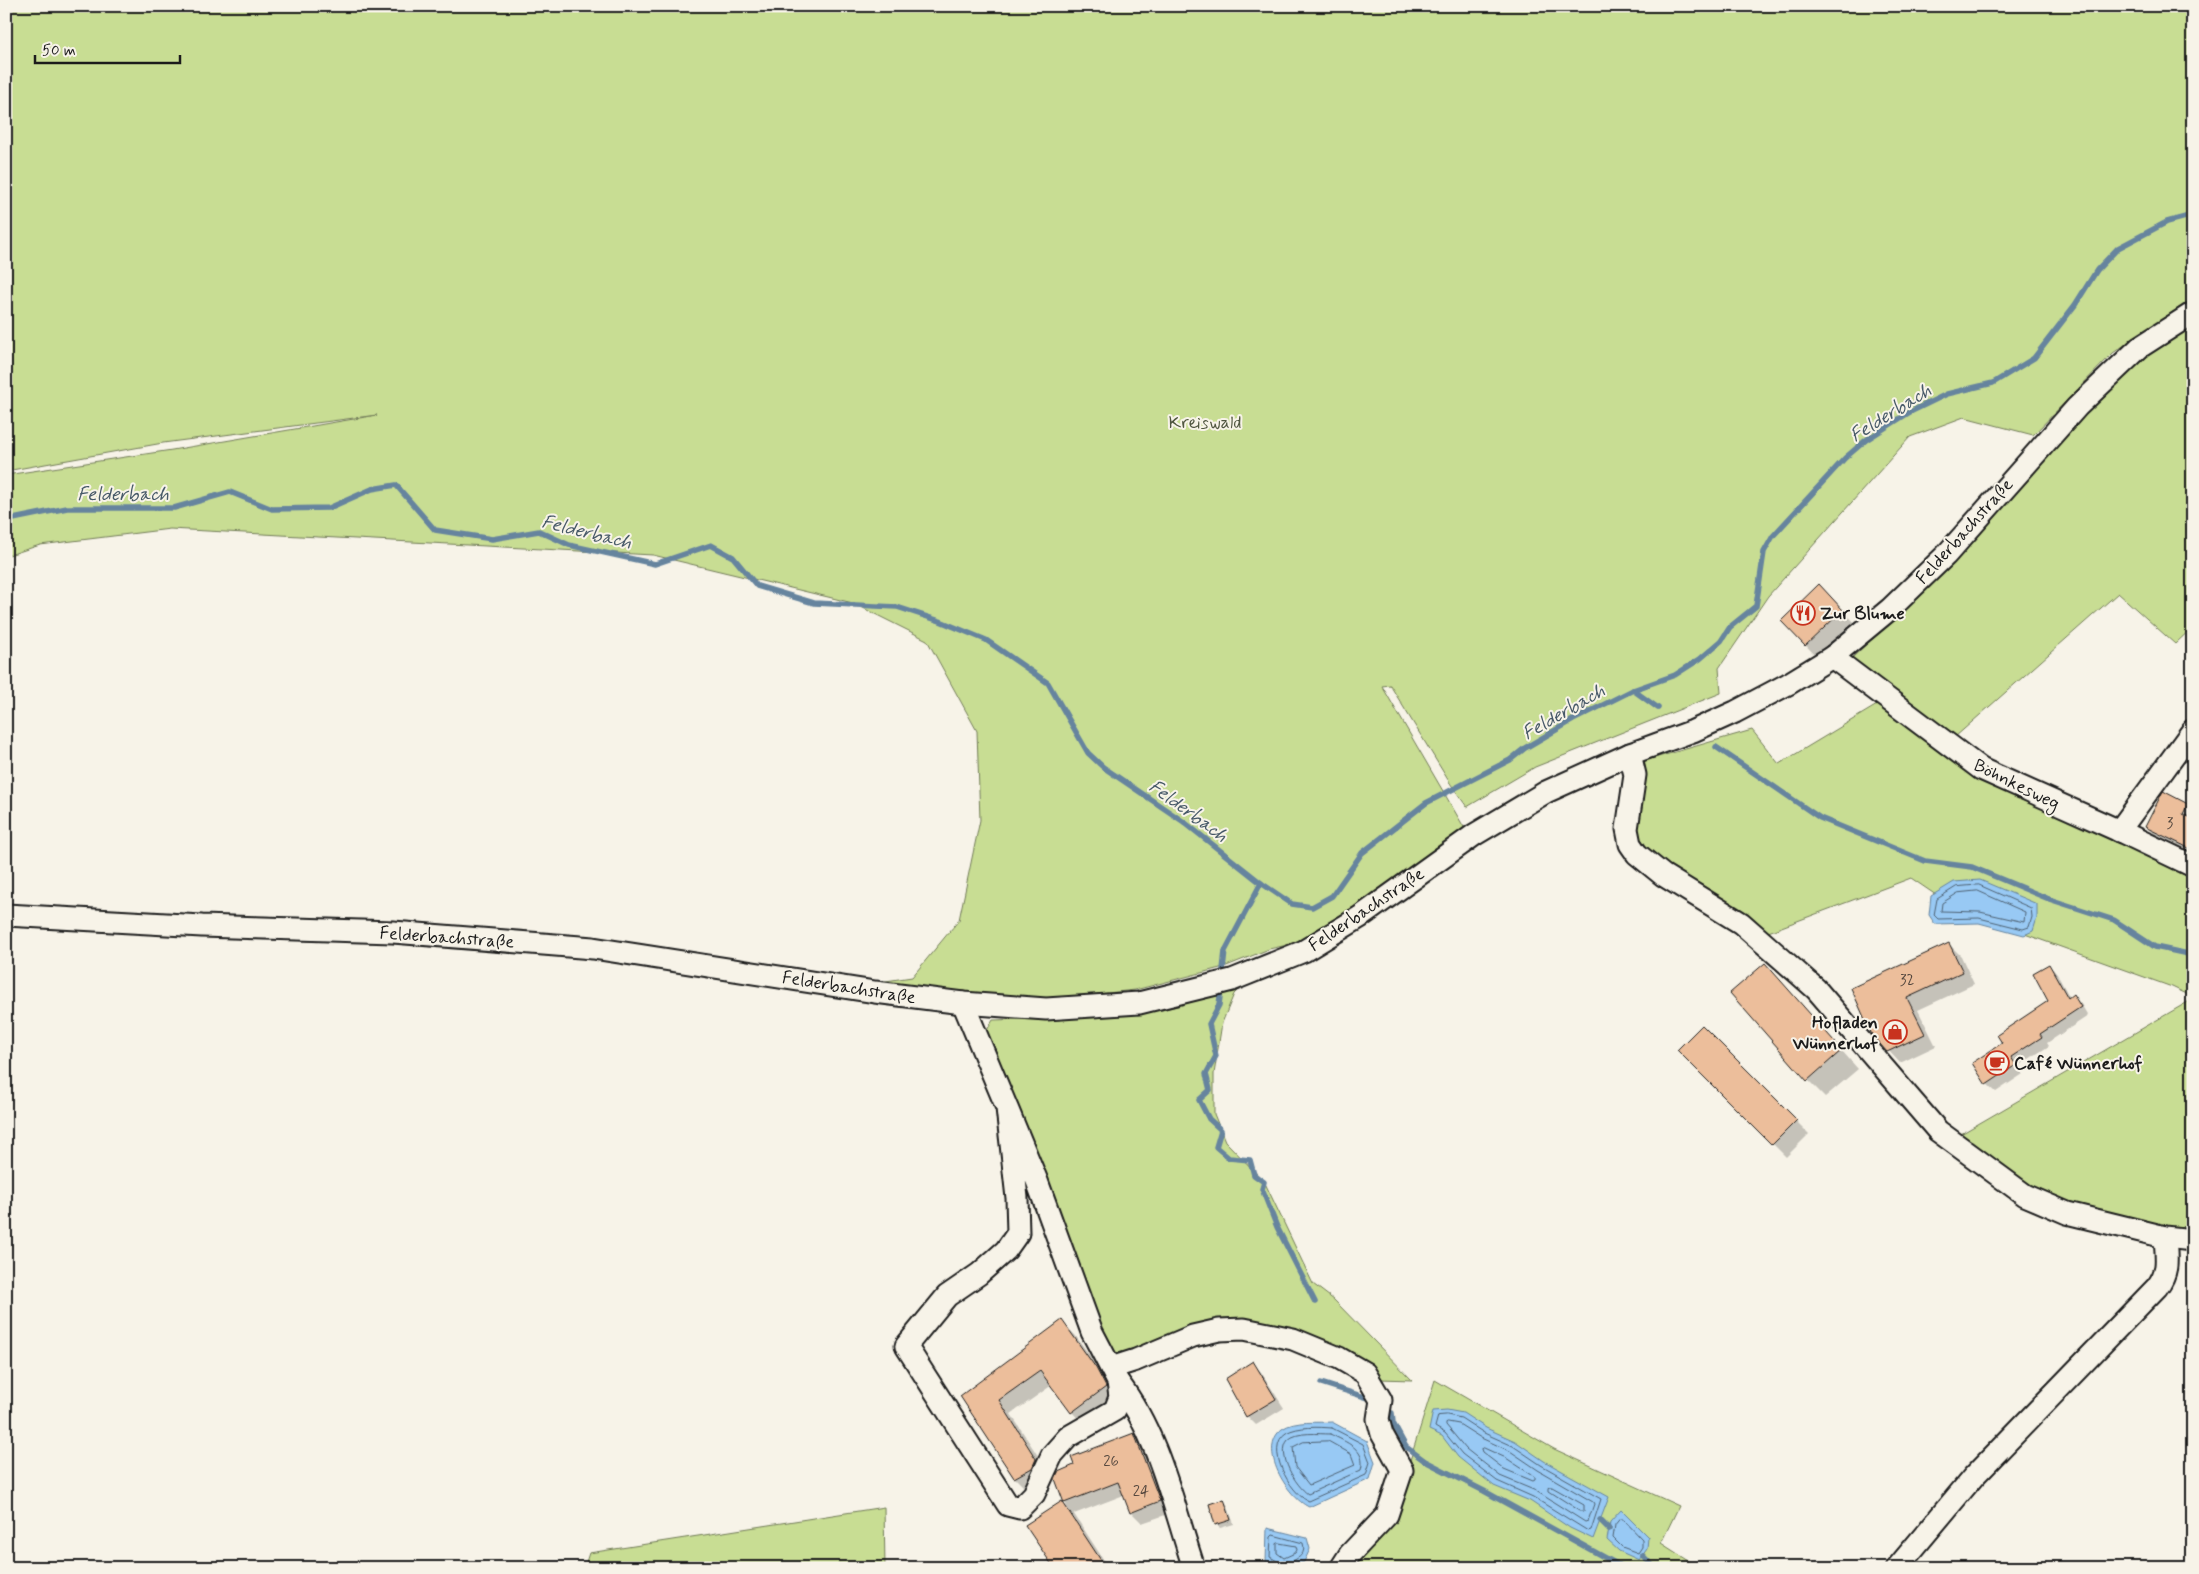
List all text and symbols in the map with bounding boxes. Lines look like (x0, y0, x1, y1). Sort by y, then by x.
scale bar (35, 32, 180, 64)
text: 50 m (42, 41, 76, 61)
water label: Felderbach (1845, 378, 1937, 448)
park label: Kreiswald (1169, 411, 1241, 435)
street label: Felderbachstraße (1911, 473, 2019, 590)
water label: Felderbach (77, 482, 169, 507)
water label: Felderbach (539, 509, 634, 556)
restaurant icon: Zur Blume (1790, 600, 1816, 626)
place label: Zur Blume (1820, 602, 1905, 626)
water label: Felderbach (1518, 678, 1610, 746)
street label: Böhnkesweg (1969, 754, 2064, 817)
water label: Felderbach (1144, 774, 1233, 848)
house number: 3 (2167, 814, 2174, 834)
street label: Felderbachstraße (1304, 862, 1429, 957)
street label: Felderbachstraße (379, 921, 515, 955)
street label: Felderbachstraße (780, 966, 917, 1010)
house number: 32 (1900, 971, 1914, 991)
place label: Hofladen Wünnerhof (1792, 1011, 1878, 1056)
shop icon: Hofladen Wünnerhof (1882, 1019, 1908, 1045)
cafe icon: Café Wünnerhof (1984, 1050, 2010, 1076)
place label: Café Wünnerhof (2014, 1052, 2142, 1076)
house number: 26 (1103, 1452, 1119, 1472)
house number: 24 (1133, 1482, 1149, 1502)

